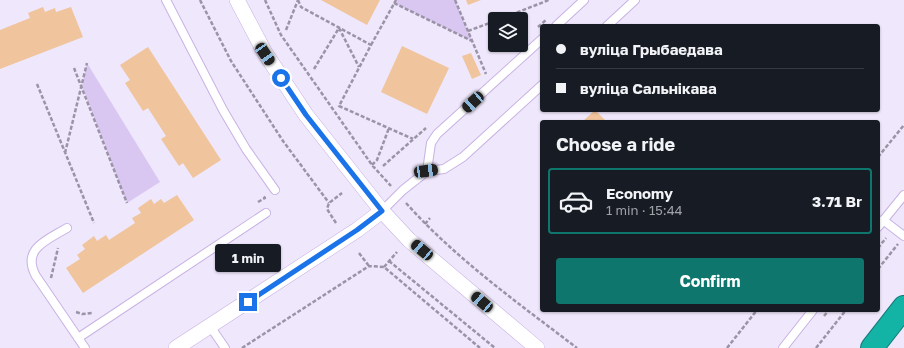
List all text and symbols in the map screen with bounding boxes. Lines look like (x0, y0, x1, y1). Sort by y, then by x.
map controls (488, 12, 528, 52)
button: layers (488, 12, 528, 52)
text: вуліца Грыбаедава (580, 40, 723, 58)
car (253, 41, 277, 67)
route start (272, 69, 290, 87)
text: вуліца Сальнікава (580, 79, 717, 97)
car (460, 90, 486, 114)
text: Choose a ride (556, 133, 675, 155)
car (413, 163, 439, 179)
icon: car (558, 183, 594, 219)
text: Economy (606, 184, 673, 202)
text: 3.71 Br (812, 192, 862, 210)
text: 1 min · 15:44 (606, 202, 683, 218)
car (409, 238, 435, 262)
callout: 1 min (215, 244, 281, 272)
text: 1 min (232, 250, 264, 266)
button: Confirm (556, 258, 864, 304)
car (469, 290, 495, 314)
route end (239, 293, 257, 311)

